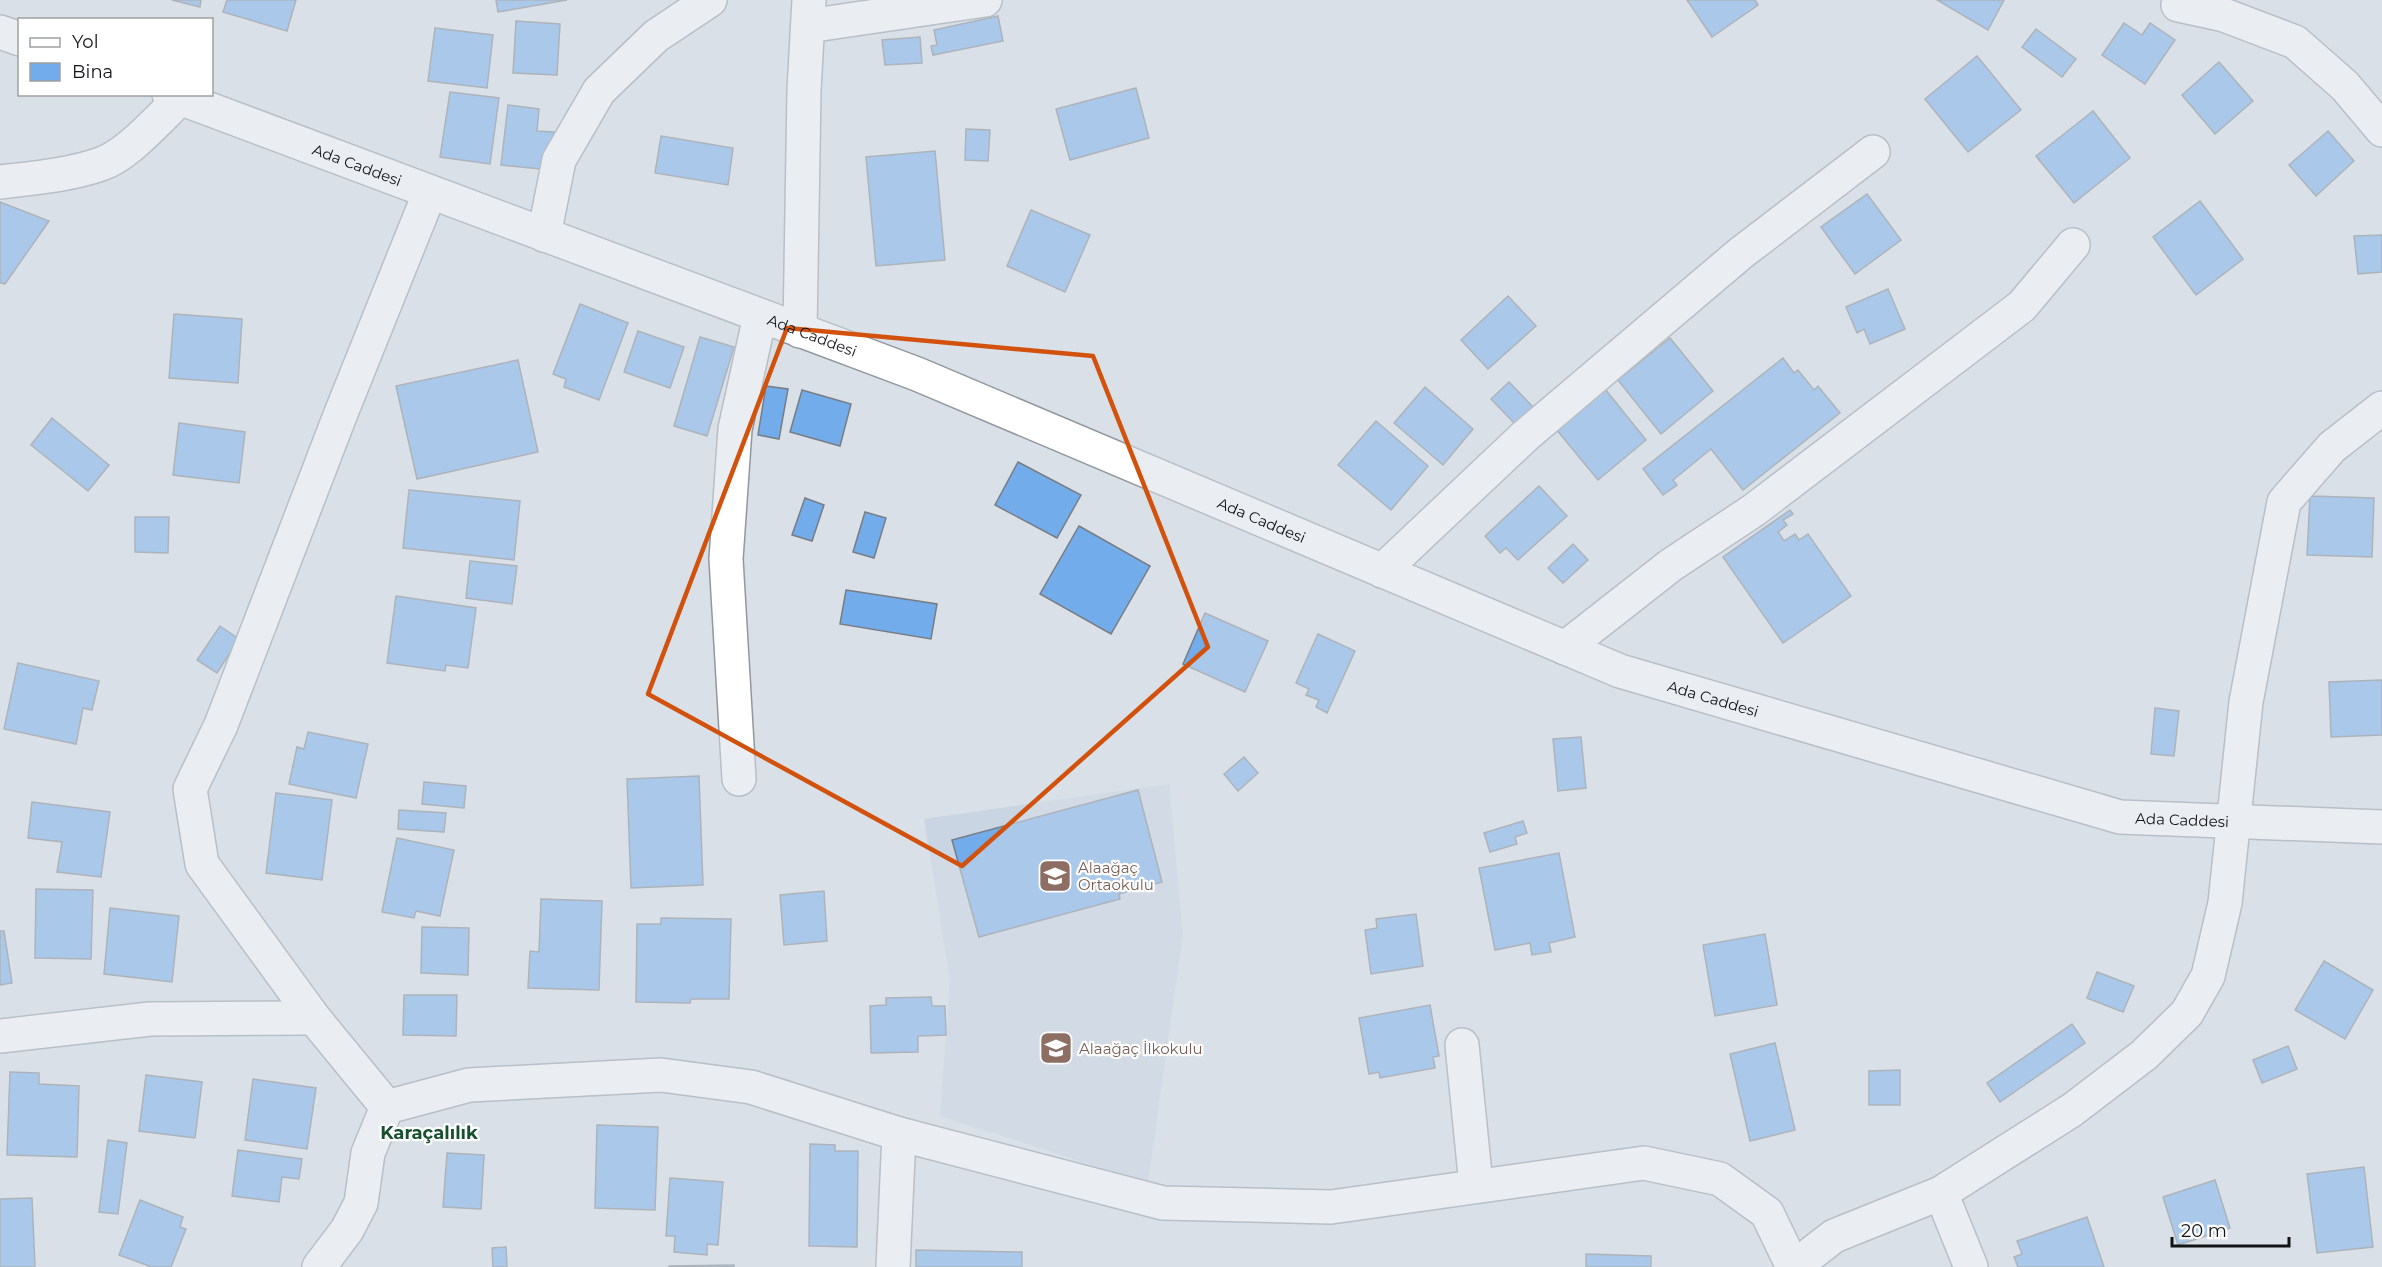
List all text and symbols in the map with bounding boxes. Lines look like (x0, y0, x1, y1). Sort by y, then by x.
legend (18, 18, 213, 96)
text: Yol (72, 31, 98, 53)
text: Bina (72, 61, 113, 83)
street label: Ada Caddesi (310, 139, 405, 190)
street label: Ada Caddesi (765, 310, 860, 360)
street label: Ada Caddesi (1215, 493, 1309, 547)
street label: Ada Caddesi (1666, 676, 1761, 720)
street label: Ada Caddesi (2135, 808, 2229, 831)
school or university icon: Alaağaç Ortaokulu (1037, 858, 1073, 894)
place label: Alaağaç Ortaokulu (1078, 858, 1154, 894)
school or university icon: Alaağaç İlkokulu (1038, 1030, 1074, 1066)
place label: Alaağaç İlkokulu (1079, 1039, 1203, 1058)
district label: Karaçalılık (380, 1122, 478, 1144)
scale bar (2172, 1210, 2289, 1248)
text: 20 m (2181, 1220, 2227, 1242)

